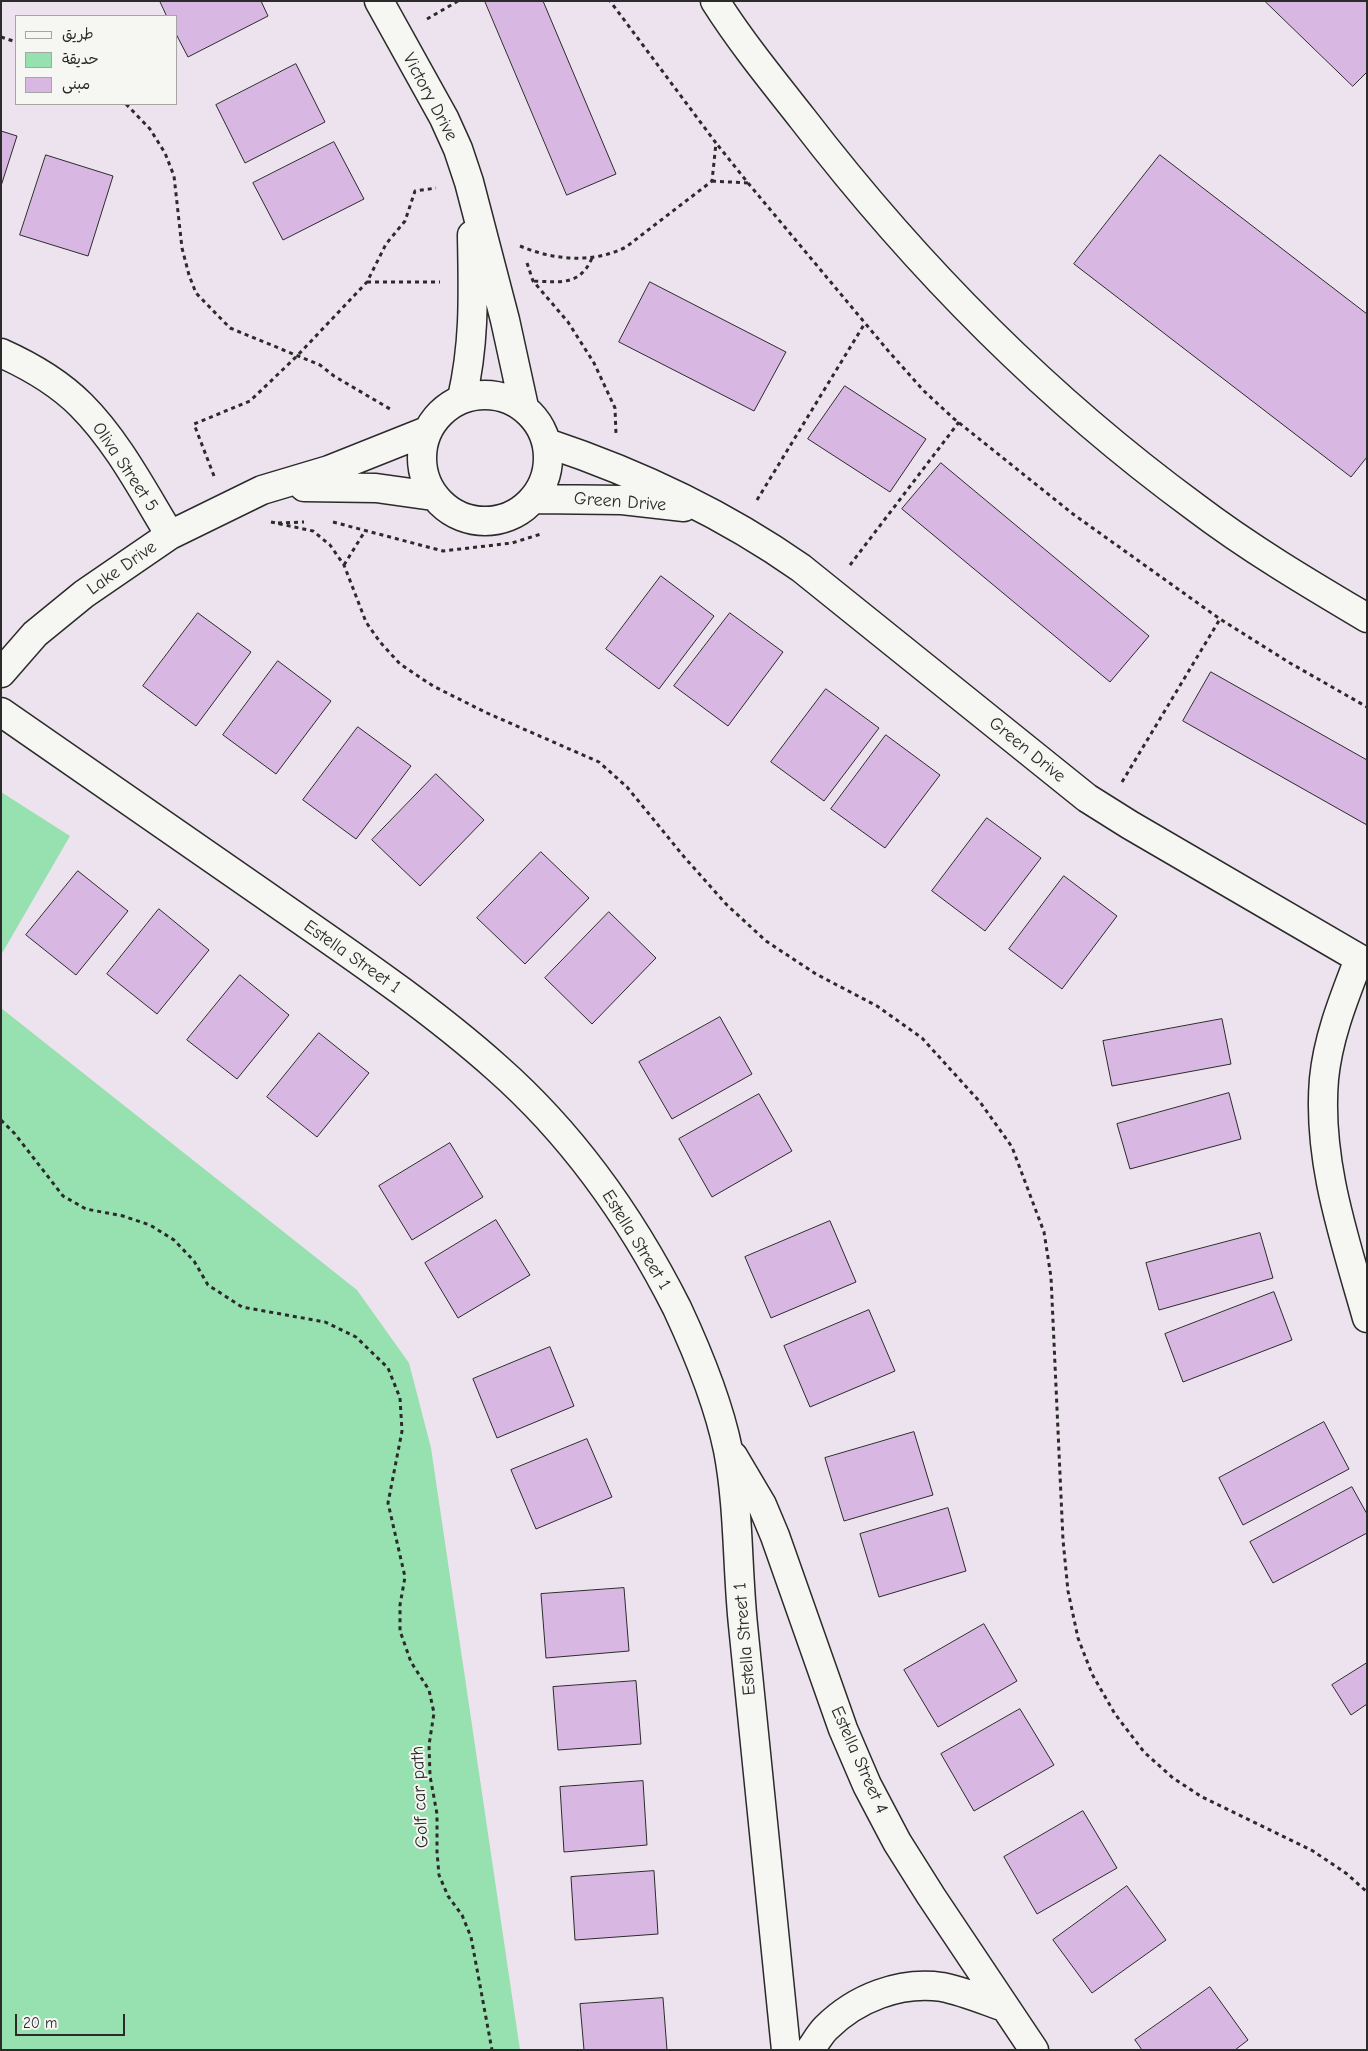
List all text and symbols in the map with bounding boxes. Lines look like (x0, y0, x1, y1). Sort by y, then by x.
legend (15, 15, 178, 105)
text: طريق (62, 25, 94, 43)
street label: Victory Drive (398, 49, 462, 145)
text: حديقة (62, 50, 99, 68)
text: مبنى (62, 75, 90, 93)
street label: Oliva Street 5 (87, 418, 163, 516)
street label: Green Drive (573, 488, 667, 516)
street label: Lake Drive (83, 536, 161, 600)
street label: Green Drive (984, 713, 1070, 787)
street label: Estella Street 1 (299, 916, 405, 998)
street label: Estella Street 1 (597, 1186, 675, 1294)
street label: Estella Street 1 (729, 1582, 761, 1696)
street label: Estella Street 4 (826, 1703, 892, 1817)
street label: Golf car path (407, 1745, 433, 1849)
scale bar (18, 2004, 128, 2036)
text: 20 m (23, 2014, 57, 2032)

